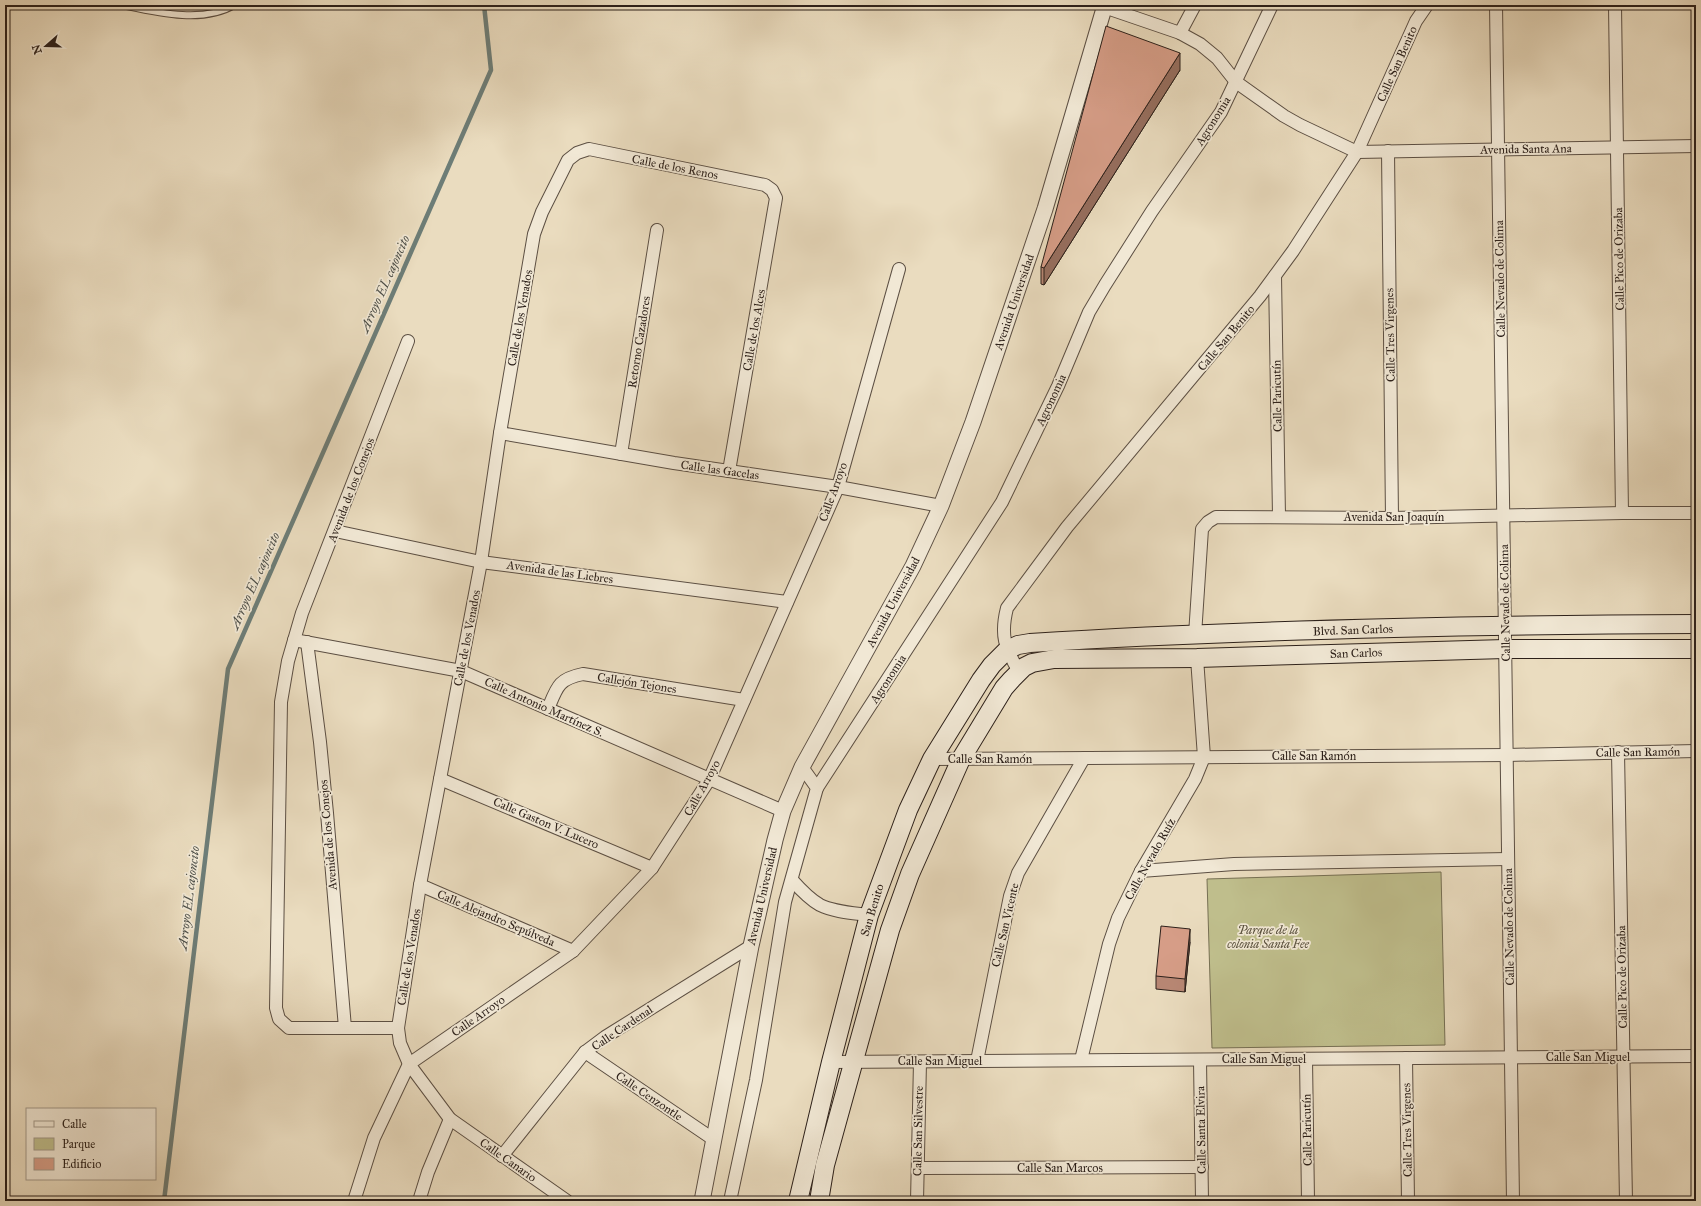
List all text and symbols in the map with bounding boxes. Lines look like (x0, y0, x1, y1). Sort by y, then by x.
street label: Calle San Benito (1374, 24, 1420, 104)
north arrow (26, 26, 66, 66)
text: N (29, 42, 45, 56)
street label: Agronomia (1192, 93, 1235, 150)
street label: Avenida Santa Ana (1479, 141, 1573, 157)
street label: Calle de los Renos (631, 152, 719, 182)
street label: Calle Pico de Orizaba (1611, 206, 1627, 311)
street label: Calle Nevado de Colima (1492, 219, 1508, 338)
water label: Arroyo EL cajoncito (356, 233, 414, 337)
street label: Avenida Universidad (991, 252, 1037, 353)
street label: Calle de los Venados (505, 269, 535, 367)
street label: Calle de los Alces (740, 288, 768, 372)
street label: Calle Tres Virgenes (1382, 288, 1399, 382)
street label: Retorno Cazadores (625, 295, 653, 389)
street label: Calle San Benito (1194, 302, 1258, 374)
street label: Calle Paricutín (1269, 359, 1285, 432)
street label: Agronomia (1033, 371, 1070, 429)
street label: Avenida de los Conejos (324, 436, 377, 545)
street label: Calle las Gacelas (680, 458, 760, 482)
street label: Calle Arroyo (816, 460, 850, 524)
street label: Avenida San Joaquín (1343, 510, 1445, 525)
water label: Arroyo EL cajoncito (226, 530, 284, 634)
street label: Calle Nevado de Colima (1497, 543, 1513, 662)
street label: Avenida Universidad (863, 554, 923, 650)
street label: Avenida de las Liebres (505, 557, 614, 586)
street label: Calle de los Venados (451, 589, 483, 687)
street label: Blvd. San Carlos (1313, 622, 1393, 638)
street label: San Carlos (1330, 645, 1382, 661)
street label: Agronomia (867, 651, 910, 707)
street label: Callejón Tejones (596, 670, 678, 696)
street label: Calle Antonio Martínez S. (482, 674, 606, 740)
street label: Calle San Ramón (1596, 744, 1681, 760)
street label: Calle San Ramón (1272, 749, 1357, 763)
street label: Calle San Ramón (948, 752, 1033, 766)
street label: Calle Arroyo (681, 757, 723, 819)
street label: Avenida de los Conejos (316, 779, 340, 892)
street label: Calle Gaston V. Lucero (491, 794, 601, 852)
street label: Calle Nevado Ruíz (1122, 815, 1178, 902)
water label: Arroyo EL cajoncito (174, 845, 203, 953)
street label: Avenida Universidad (744, 846, 780, 947)
street label: Calle Nevado de Colima (1501, 867, 1517, 986)
street label: San Benito (857, 882, 887, 938)
street label: Calle San Vicente (989, 882, 1021, 968)
street label: Calle Alejandro Sepúlveda (435, 887, 558, 949)
street label: Calle de los Venados (394, 908, 424, 1006)
park label: Parque de la colonia Santa Fee (1227, 923, 1309, 951)
street label: Calle Pico de Orizaba (1614, 924, 1630, 1029)
street label: Calle Arroyo (449, 992, 507, 1040)
street label: Calle Cardenal (589, 1002, 656, 1054)
street label: Calle San Miguel (1546, 1050, 1631, 1065)
street label: Calle San Miguel (1222, 1052, 1307, 1067)
street label: Calle San Miguel (898, 1054, 983, 1069)
street label: Calle Cenzontle (613, 1069, 685, 1123)
street label: Calle Tres Virgenes (1399, 1083, 1416, 1177)
street label: Calle Santa Elvira (1193, 1085, 1209, 1174)
street label: Calle San Silvestre (910, 1086, 926, 1176)
street label: Calle Paricutín (1299, 1093, 1315, 1166)
legend (26, 1108, 156, 1180)
text: Calle (62, 1117, 87, 1131)
street label: Calle Canario (477, 1135, 539, 1185)
text: Parque (62, 1137, 95, 1152)
text: Edificio (62, 1157, 101, 1171)
street label: Calle San Marcos (1017, 1161, 1103, 1175)

